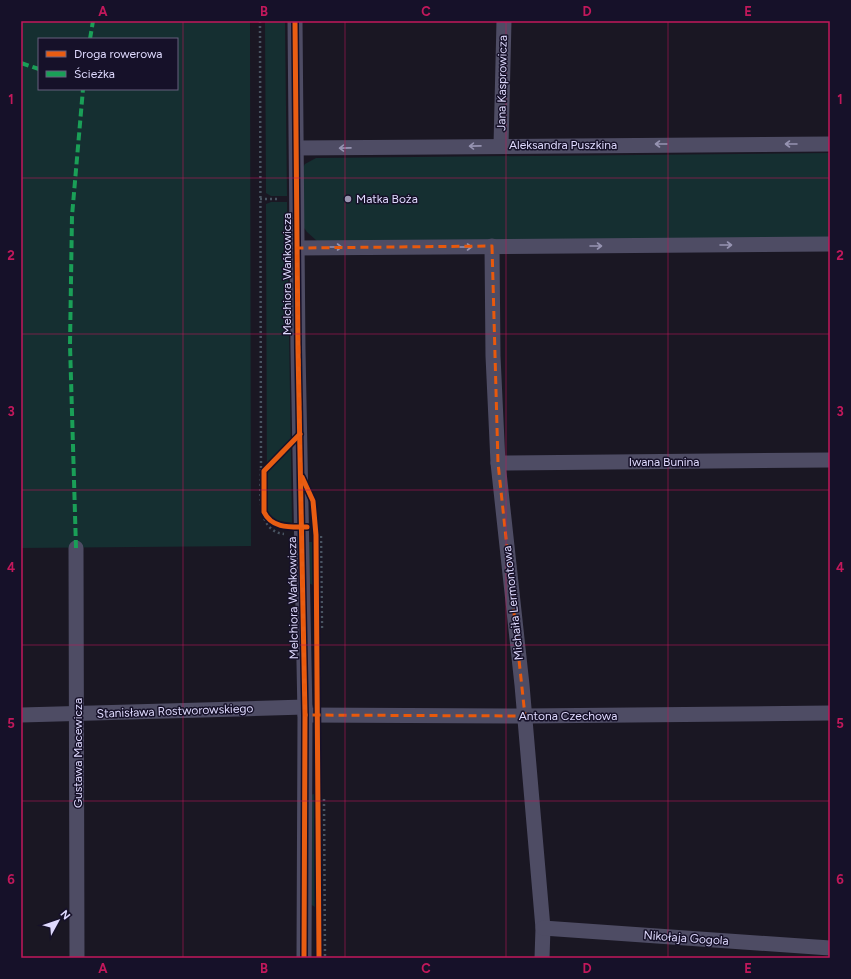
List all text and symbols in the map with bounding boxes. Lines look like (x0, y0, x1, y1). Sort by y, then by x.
text: A (98, 4, 108, 19)
text: B (260, 4, 268, 19)
text: C (421, 4, 431, 19)
text: D (582, 4, 592, 19)
text: E (744, 4, 752, 19)
street label: Jana Kasprowicza (494, 35, 510, 131)
legend (38, 38, 178, 90)
text: Droga rowerowa (74, 47, 162, 61)
text: Ścieżka (74, 67, 115, 81)
text: 1 (8, 92, 14, 107)
text: 1 (837, 92, 843, 107)
street label: Aleksandra Puszkina (509, 138, 617, 152)
one-way arrow (785, 140, 798, 148)
one-way arrow (655, 141, 668, 148)
one-way arrow (469, 142, 482, 150)
one-way arrow (339, 144, 352, 151)
place label: Matka Boża (356, 192, 418, 206)
marker: Matka Boża (343, 194, 353, 204)
street label: Melchiora Wańkowicza (280, 213, 294, 335)
one-way arrow (719, 241, 732, 249)
one-way arrow (589, 242, 602, 250)
one-way arrow (459, 243, 472, 251)
one-way arrow (329, 244, 342, 251)
text: 2 (7, 248, 15, 263)
text: 2 (836, 248, 844, 263)
text: 3 (7, 404, 15, 419)
text: 3 (836, 404, 844, 419)
street label: Iwana Bunina (629, 455, 699, 469)
street label: Melchiora Wańkowicza (285, 537, 301, 659)
street label: Michaiła Lermontowa (500, 545, 526, 661)
text: 4 (7, 560, 15, 575)
text: 4 (836, 560, 844, 575)
street label: Gustawa Macewicza (71, 698, 85, 808)
street label: Stanisława Rostworowskiego (96, 701, 254, 721)
street label: Antona Czechowa (519, 709, 617, 723)
text: 5 (7, 716, 15, 731)
text: 5 (836, 716, 844, 731)
text: 6 (7, 872, 15, 887)
text: 6 (836, 872, 844, 887)
north arrow (38, 901, 78, 941)
text: N (58, 907, 73, 922)
street label: Nikołaja Gogola (643, 928, 729, 948)
text: A (98, 961, 108, 976)
text: B (260, 961, 268, 976)
text: C (421, 961, 431, 976)
text: D (582, 961, 592, 976)
text: E (744, 961, 752, 976)

